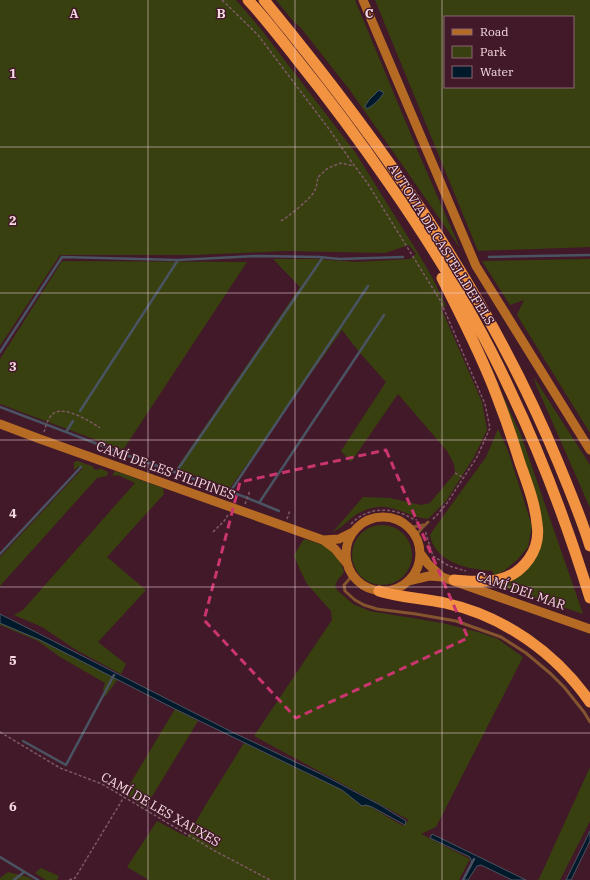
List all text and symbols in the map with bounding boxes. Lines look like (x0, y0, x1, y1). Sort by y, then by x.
text: A (69, 5, 79, 22)
text: B (216, 5, 226, 22)
text: C (365, 5, 374, 22)
legend (444, 16, 574, 88)
text: Road (480, 24, 509, 39)
text: Park (480, 44, 506, 59)
text: Water (480, 64, 514, 79)
text: 1 (9, 65, 17, 82)
street label: AUTOVIA DE CASTELLDEFELS (385, 160, 498, 328)
text: 2 (9, 212, 17, 229)
text: 3 (9, 358, 17, 375)
street label: CAMÍ DE LES FILIPINES (94, 437, 238, 504)
text: 4 (9, 505, 17, 522)
street label: CAMÍ DEL MAR (474, 567, 568, 614)
text: 5 (9, 652, 17, 669)
street label: CAMÍ DE LES XAUXES (98, 768, 223, 851)
text: 6 (9, 798, 17, 815)

